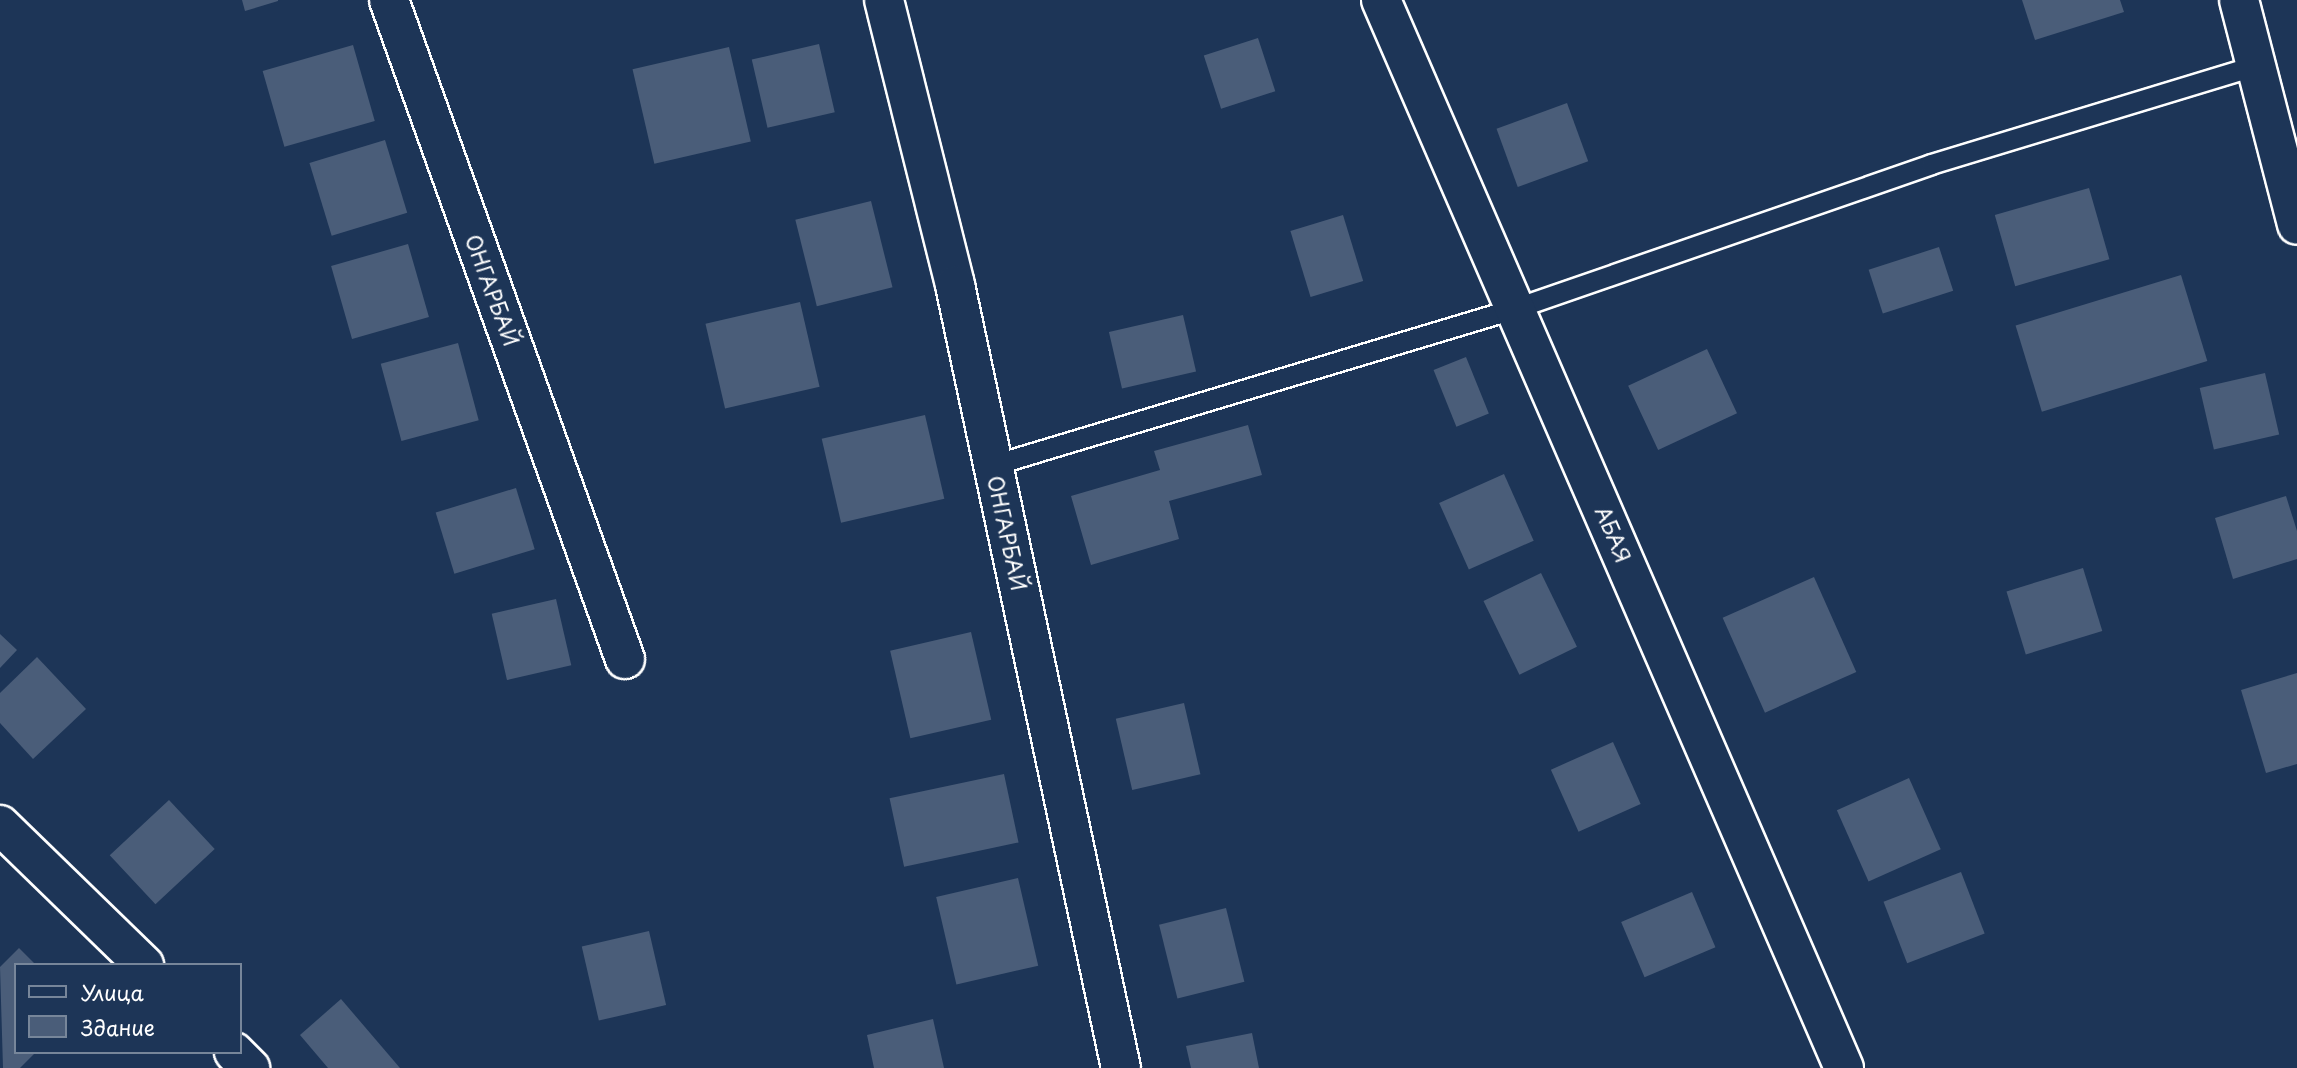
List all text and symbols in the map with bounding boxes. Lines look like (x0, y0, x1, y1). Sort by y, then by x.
street label: ОНГАРБАЙ (461, 231, 525, 349)
street label: ОНГАРБАЙ (984, 473, 1032, 593)
street label: АБАЯ (1591, 502, 1637, 566)
legend (14, 963, 242, 1054)
text: Улица (81, 976, 144, 1008)
text: Здание (81, 1011, 155, 1043)

